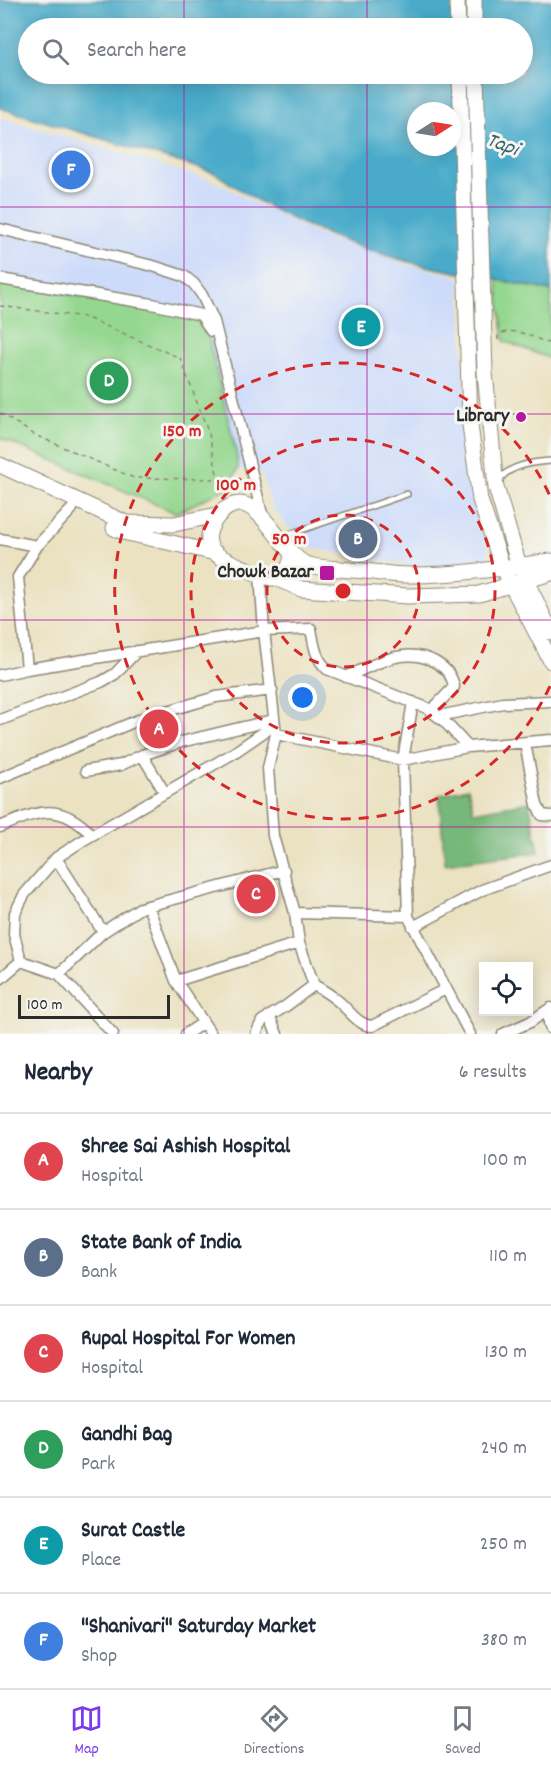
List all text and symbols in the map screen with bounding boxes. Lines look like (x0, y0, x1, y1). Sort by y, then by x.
search box (18, 18, 533, 84)
icon: search (39, 35, 72, 68)
text: Search here (87, 36, 186, 67)
north arrow (407, 102, 461, 156)
water label: Tapi (482, 126, 525, 167)
pin: F (52, 148, 90, 192)
pin: E (342, 304, 380, 350)
pin: D (90, 358, 128, 404)
place label: Library (456, 403, 510, 431)
marker: Library (514, 410, 528, 424)
text: 150 m (163, 420, 201, 445)
text: 100 m (216, 474, 256, 499)
pin: B (338, 516, 378, 562)
text: 50 m (272, 528, 306, 553)
place label: Chowk Bazar (217, 559, 315, 587)
marker: Chowk Bazar (318, 564, 336, 582)
centre of rings (333, 581, 353, 601)
your location (288, 683, 317, 712)
pin: A (140, 706, 178, 752)
pin: C (236, 872, 276, 916)
map controls (479, 962, 533, 1016)
button: locate (479, 962, 533, 1016)
scale bar (18, 992, 170, 1019)
text: 100 m (27, 994, 63, 1017)
text: Nearby (24, 1055, 92, 1092)
text: 6 results (459, 1059, 527, 1087)
text: Shree Sai Ashish Hospital (81, 1132, 290, 1163)
text: A (38, 1147, 49, 1175)
text: 100 m (483, 1147, 527, 1175)
text: Hospital (81, 1163, 143, 1191)
text: State Bank of India (81, 1228, 241, 1259)
text: B (39, 1243, 48, 1271)
text: 110 m (489, 1243, 527, 1271)
text: Bank (81, 1259, 117, 1287)
text: Rupal Hospital For Women (81, 1324, 295, 1355)
text: C (39, 1339, 48, 1367)
text: 130 m (485, 1339, 527, 1367)
text: Hospital (81, 1355, 143, 1383)
text: Gandhi Bag (81, 1420, 172, 1451)
text: D (38, 1435, 49, 1463)
text: 240 m (481, 1435, 527, 1463)
text: Park (81, 1451, 115, 1479)
text: Surat Castle (81, 1516, 185, 1547)
text: E (39, 1531, 48, 1559)
text: 250 m (480, 1531, 527, 1559)
text: Place (81, 1547, 121, 1575)
text: "Shanivari" Saturday Market (81, 1612, 316, 1643)
text: F (39, 1627, 48, 1655)
text: 380 m (481, 1627, 527, 1655)
text: Shop (81, 1643, 117, 1671)
tab: Map (70, 1702, 103, 1761)
tab: Directions (244, 1702, 304, 1761)
tab: Saved (445, 1702, 481, 1761)

